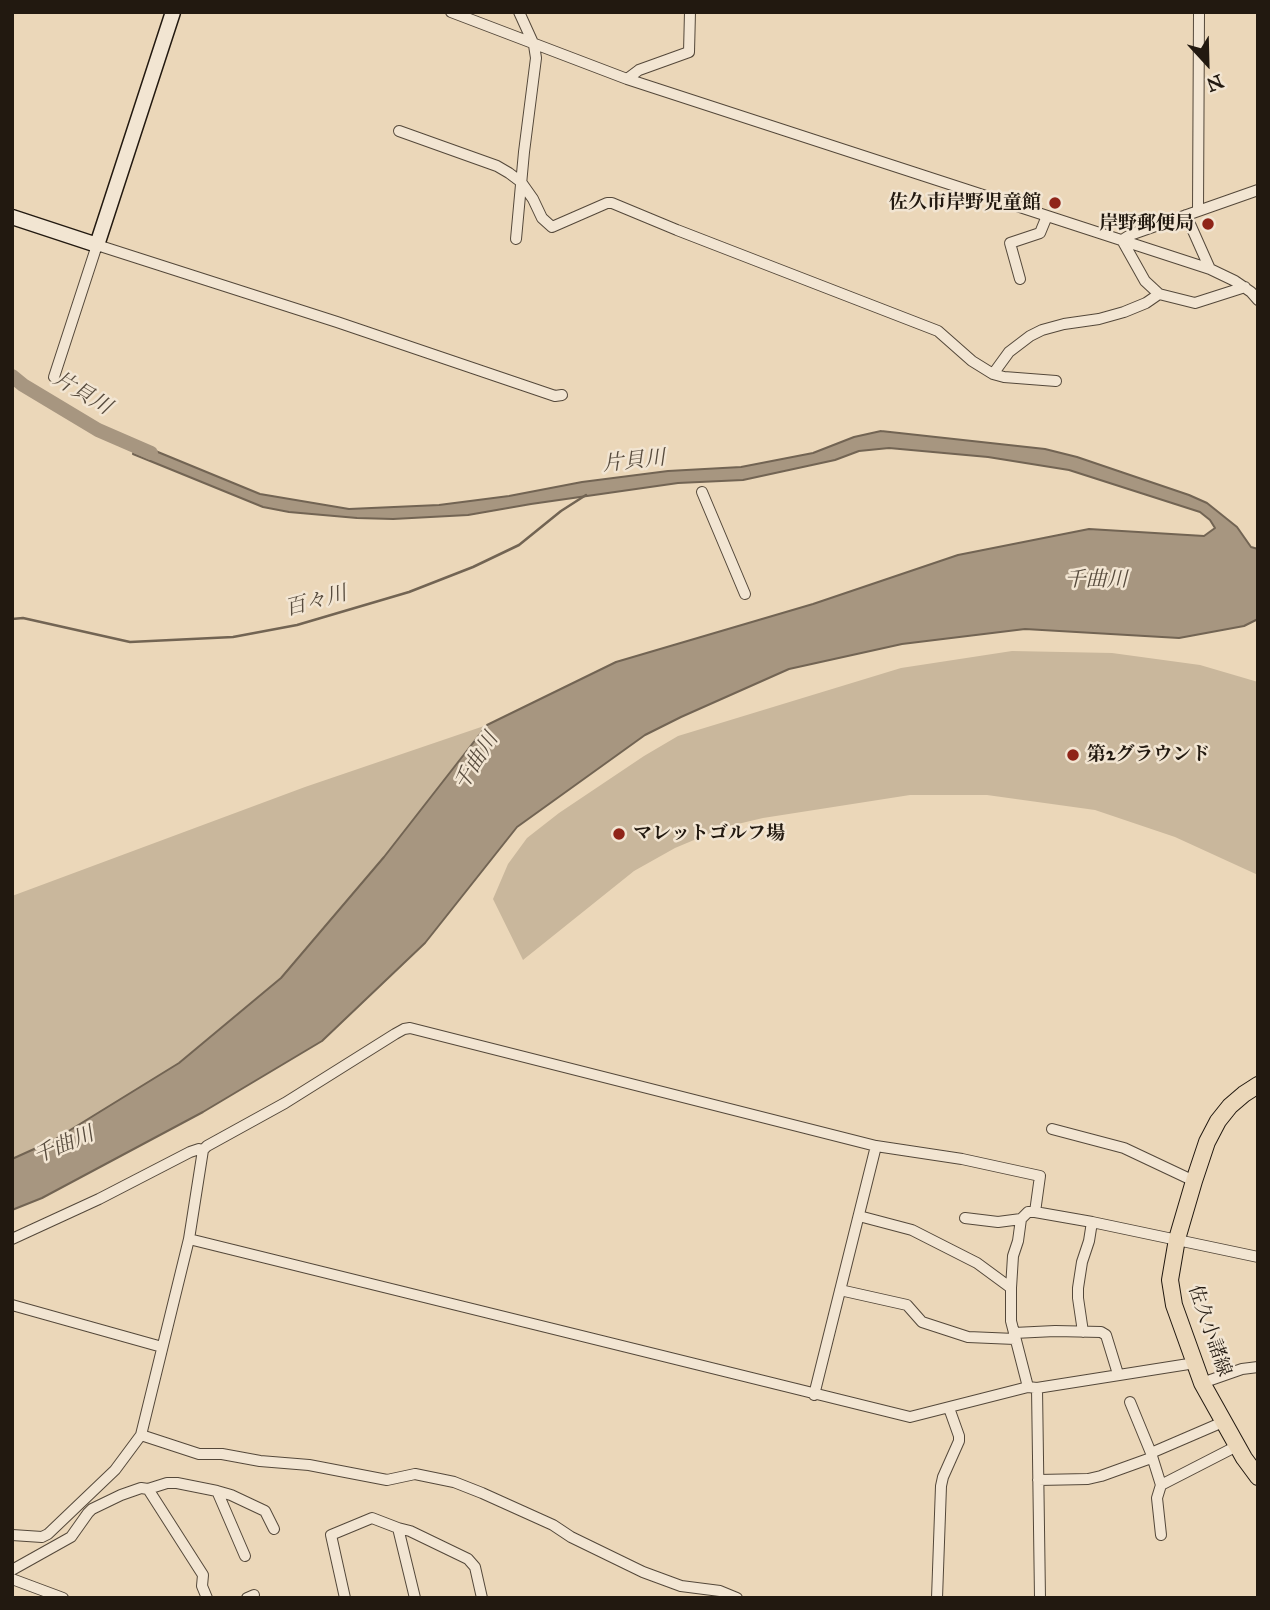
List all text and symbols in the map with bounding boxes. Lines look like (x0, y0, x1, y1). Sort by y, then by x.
north arrow (1172, 28, 1242, 98)
text: N (1203, 69, 1227, 97)
place label: 佐久市岸野児童館 (889, 192, 1041, 214)
marker: 佐久市岸野児童館 (1047, 195, 1063, 211)
place label: 岸野郵便局 (1099, 213, 1194, 235)
marker: 岸野郵便局 (1200, 216, 1216, 232)
water label: 片貝川 (49, 367, 115, 421)
water label: 片貝川 (601, 446, 667, 478)
water label: 千曲川 (1065, 568, 1127, 594)
water label: 百々川 (282, 582, 350, 622)
water label: 千曲川 (450, 729, 504, 795)
place label: 第2グラウンド (1087, 744, 1210, 766)
marker: 第2グラウンド (1065, 747, 1081, 763)
place label: マレットゴルフ場 (633, 823, 785, 845)
marker: マレットゴルフ場 (611, 826, 627, 842)
water label: 千曲川 (30, 1122, 98, 1170)
street label: 佐久小諸線 (1183, 1282, 1235, 1380)

